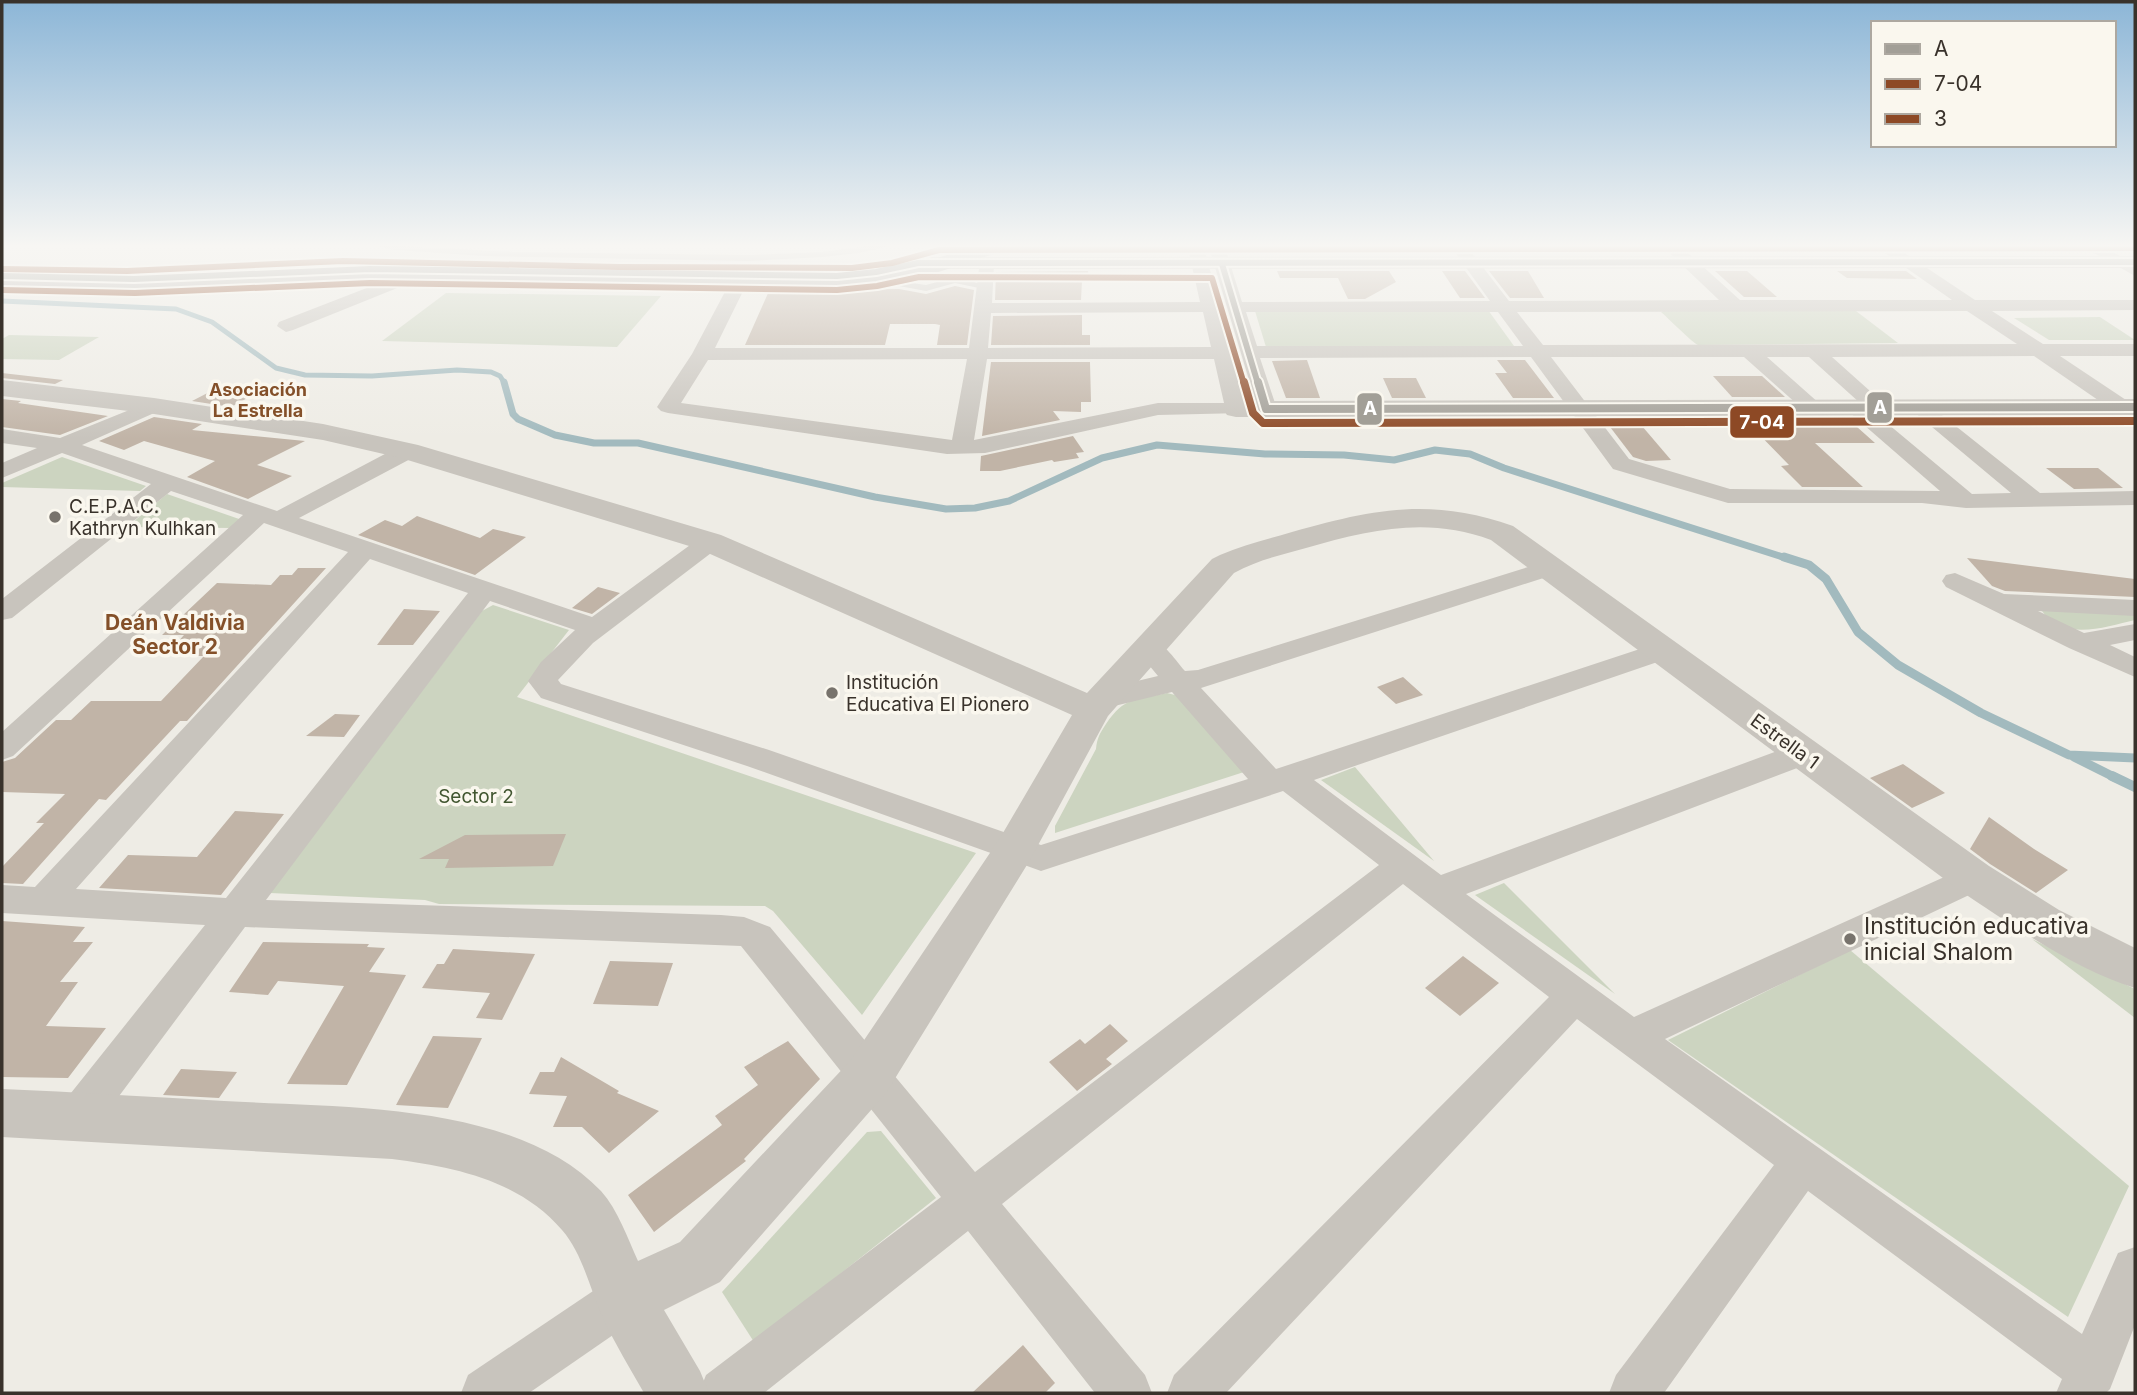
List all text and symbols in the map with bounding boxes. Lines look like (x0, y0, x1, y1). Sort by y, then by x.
legend (1871, 21, 2116, 147)
text: A (1934, 36, 1949, 61)
text: 7-04 (1934, 71, 1982, 96)
text: 3 (1934, 106, 1947, 131)
district label: Asociación La Estrella (209, 379, 307, 421)
line badge: A (1866, 391, 1893, 424)
line badge: A (1356, 392, 1383, 426)
text: A (1873, 396, 1887, 419)
text: A (1363, 397, 1377, 420)
line badge: 7-04 (1729, 405, 1795, 439)
text: 7-04 (1739, 411, 1785, 434)
place label: C.E.P.A.C. Kathryn Kulhkan (69, 495, 216, 540)
marker: C.E.P.A.C. Kathryn Kulhkan (47, 509, 63, 525)
district label: Deán Valdivia Sector 2 (105, 610, 245, 659)
place label: Institución Educativa El Pionero (846, 671, 1029, 716)
marker: Institución Educativa El Pionero (824, 685, 840, 701)
street label: Estrella 1 (1746, 709, 1823, 774)
park label: Sector 2 (438, 785, 514, 808)
place label: Institución educativa inicial Shalom (1864, 912, 2089, 966)
marker: Institución educativa inicial Shalom (1842, 931, 1858, 947)

